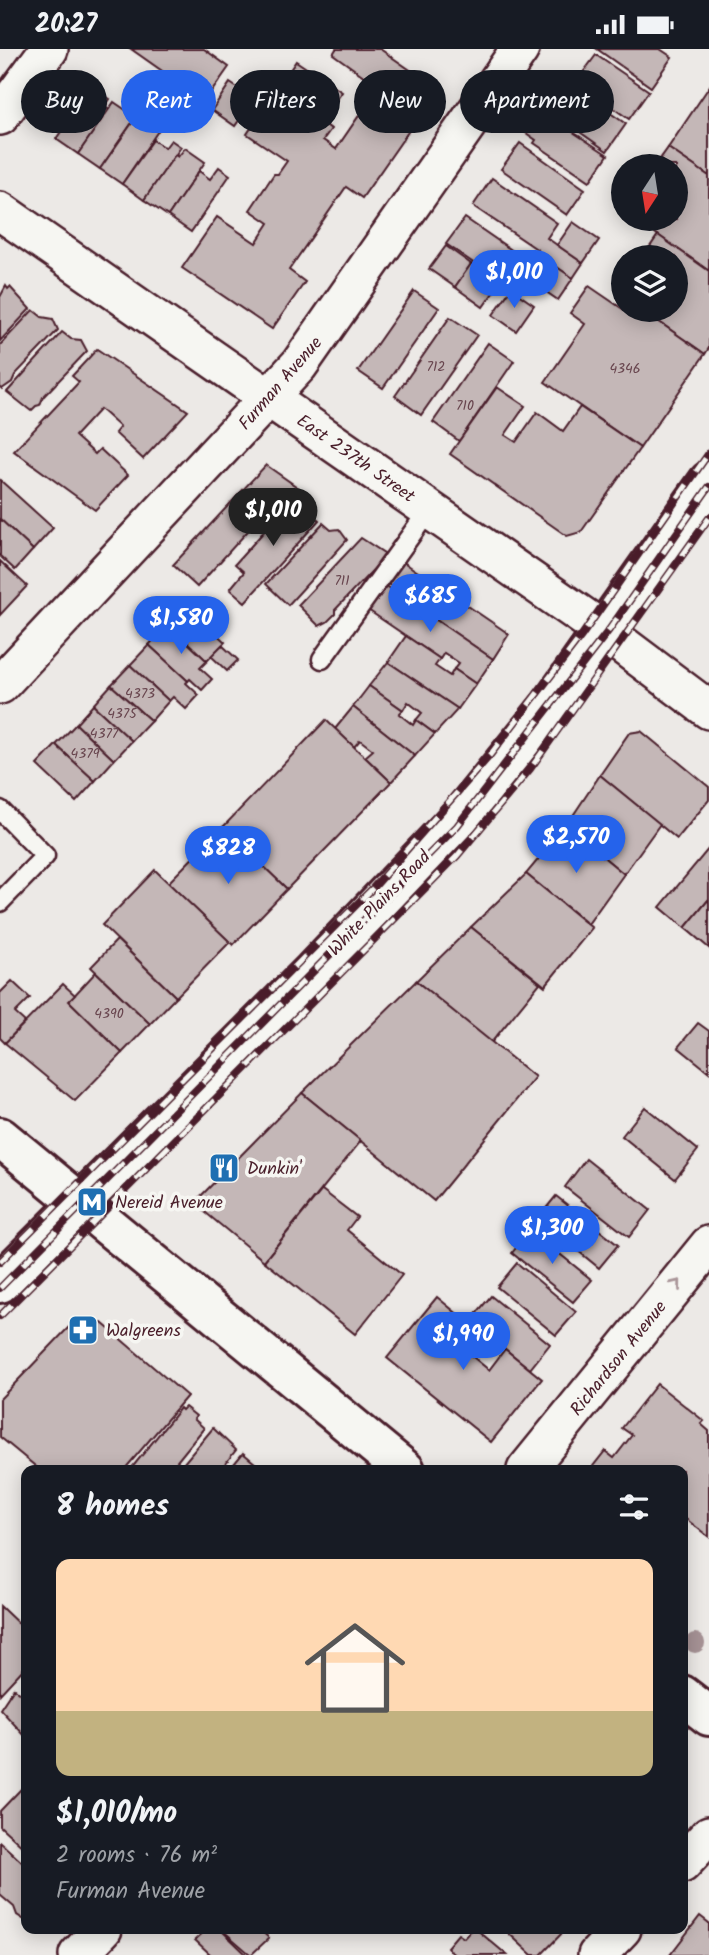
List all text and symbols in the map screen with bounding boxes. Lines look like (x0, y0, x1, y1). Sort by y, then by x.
text: 20:27 (35, 4, 97, 46)
chip: Buy (21, 70, 107, 133)
chip: Rent (121, 70, 216, 133)
chip: Filters (230, 70, 340, 133)
chip: New (354, 70, 446, 133)
chip: Apartment (460, 70, 614, 133)
north arrow (611, 154, 688, 231)
map controls (611, 154, 688, 322)
button: layers (611, 245, 688, 322)
pin: $1,010 (457, 251, 571, 310)
text: $1,010 (485, 255, 543, 291)
street label: Furman Avenue (232, 330, 330, 438)
house number: 712 (427, 356, 445, 378)
house number: 4346 (609, 358, 641, 380)
house number: 710 (456, 395, 474, 417)
street label: East 237th Street (290, 407, 421, 512)
pin: $1,010 (216, 489, 330, 548)
text: $1,010 (244, 493, 302, 529)
house number: 711 (334, 570, 350, 592)
pin: $685 (389, 575, 471, 634)
text: $685 (404, 579, 456, 615)
pin: $1,580 (124, 597, 238, 656)
text: $1,580 (149, 601, 213, 637)
house number: 4373 (125, 683, 155, 705)
house number: 4375 (107, 703, 138, 725)
house number: 4377 (90, 723, 119, 745)
house number: 4379 (71, 743, 100, 765)
pin: $2,570 (519, 815, 633, 875)
text: $2,570 (542, 820, 610, 856)
pin: $828 (187, 827, 269, 886)
text: $828 (201, 831, 255, 867)
street label: White Plains Road (322, 844, 439, 964)
house number: 4390 (94, 1003, 124, 1025)
restaurant icon: Dunkin' (207, 1151, 241, 1185)
place label: Dunkin' (247, 1155, 302, 1184)
metro station icon: Nereid Avenue (75, 1185, 109, 1219)
place label: Nereid Avenue (115, 1189, 223, 1218)
pin: $1,300 (495, 1207, 609, 1266)
text: $1,300 (521, 1211, 583, 1247)
one-way arrow (669, 1279, 682, 1291)
street label: Richardson Avenue (563, 1295, 675, 1423)
pharmacy icon: Walgreens (66, 1313, 100, 1347)
pin: $1,990 (406, 1313, 520, 1372)
place label: Walgreens (106, 1317, 181, 1346)
text: $1,990 (432, 1317, 494, 1353)
text: 8 homes (56, 1483, 169, 1531)
icon: filters (615, 1488, 653, 1526)
icon: home (292, 1605, 418, 1731)
text: $1,010/mo (56, 1790, 177, 1838)
text: 2 rooms · 76 m² (56, 1838, 217, 1874)
text: Furman Avenue (56, 1874, 205, 1910)

